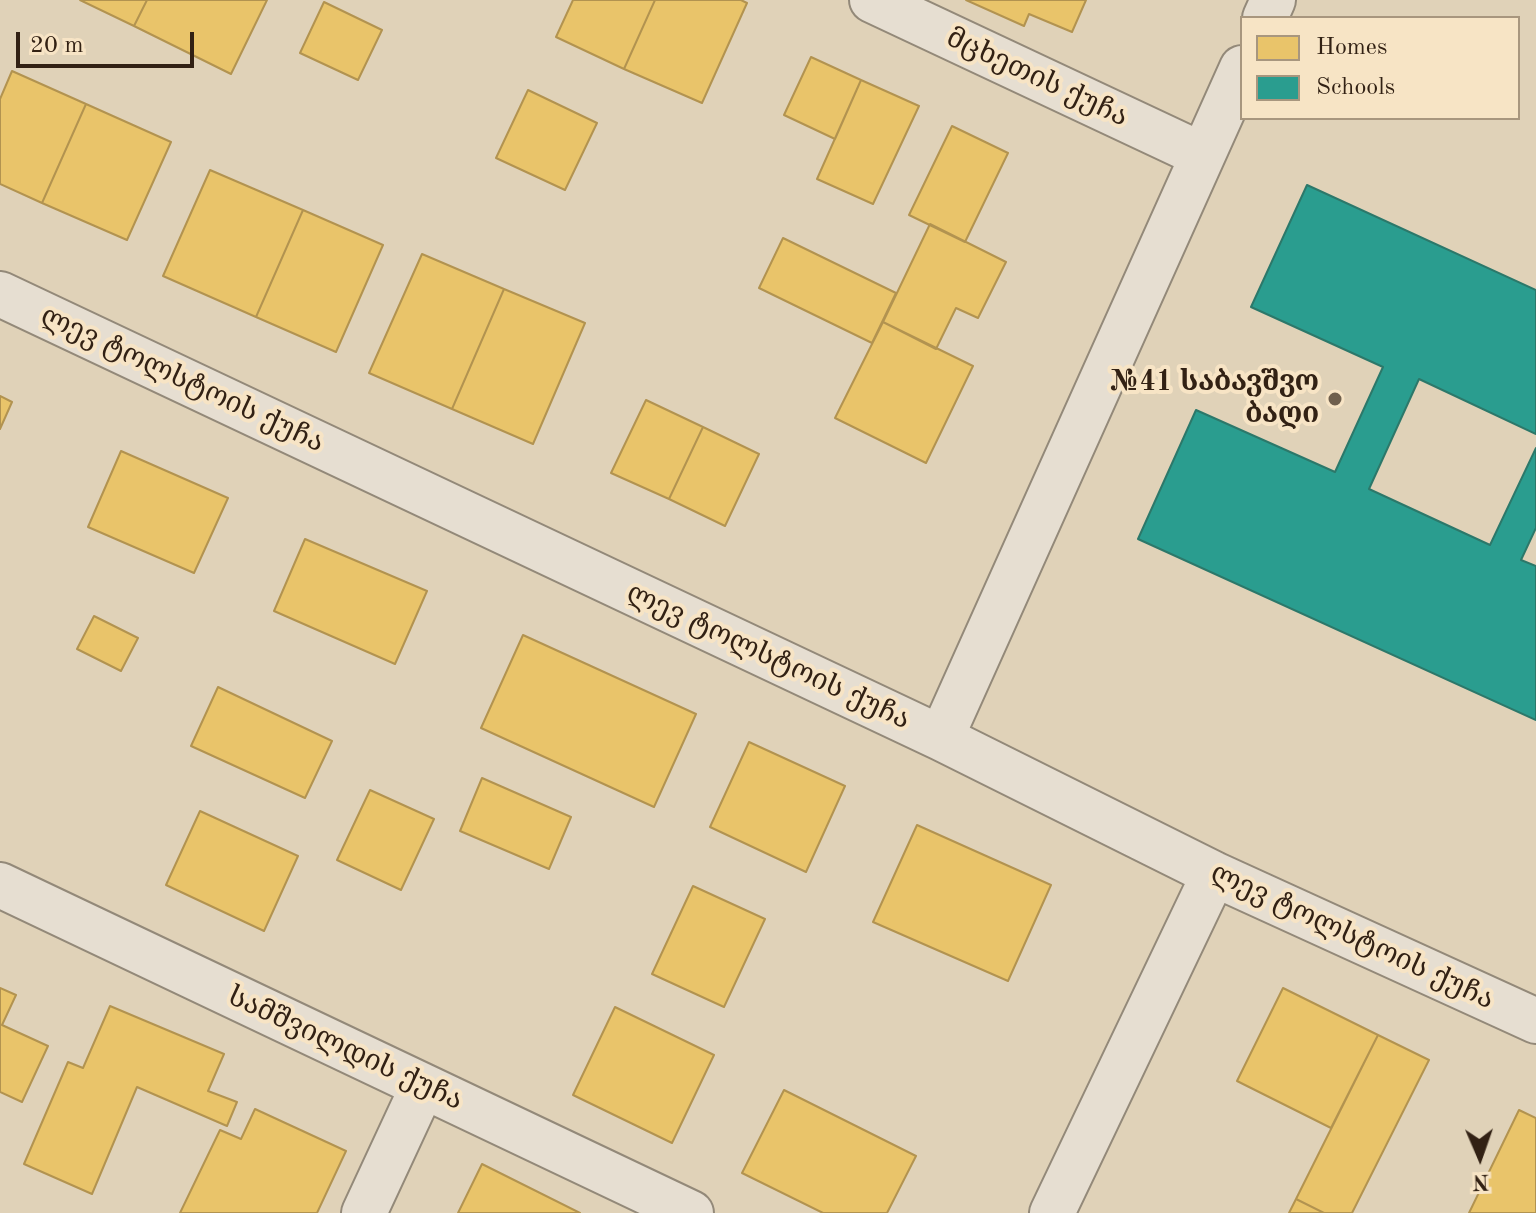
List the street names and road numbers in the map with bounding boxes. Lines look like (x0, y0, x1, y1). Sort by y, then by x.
street label: მცხეთის ქუჩა (941, 21, 1133, 135)
street label: ლევ ტოლსტოის ქუჩა (35, 300, 329, 460)
street label: ლევ ტოლსტოის ქუჩა (621, 577, 915, 737)
street label: ლევ ტოლსტოის ქუჩა (1205, 857, 1499, 1017)
street label: სამშვილდის ქუჩა (222, 980, 468, 1118)

